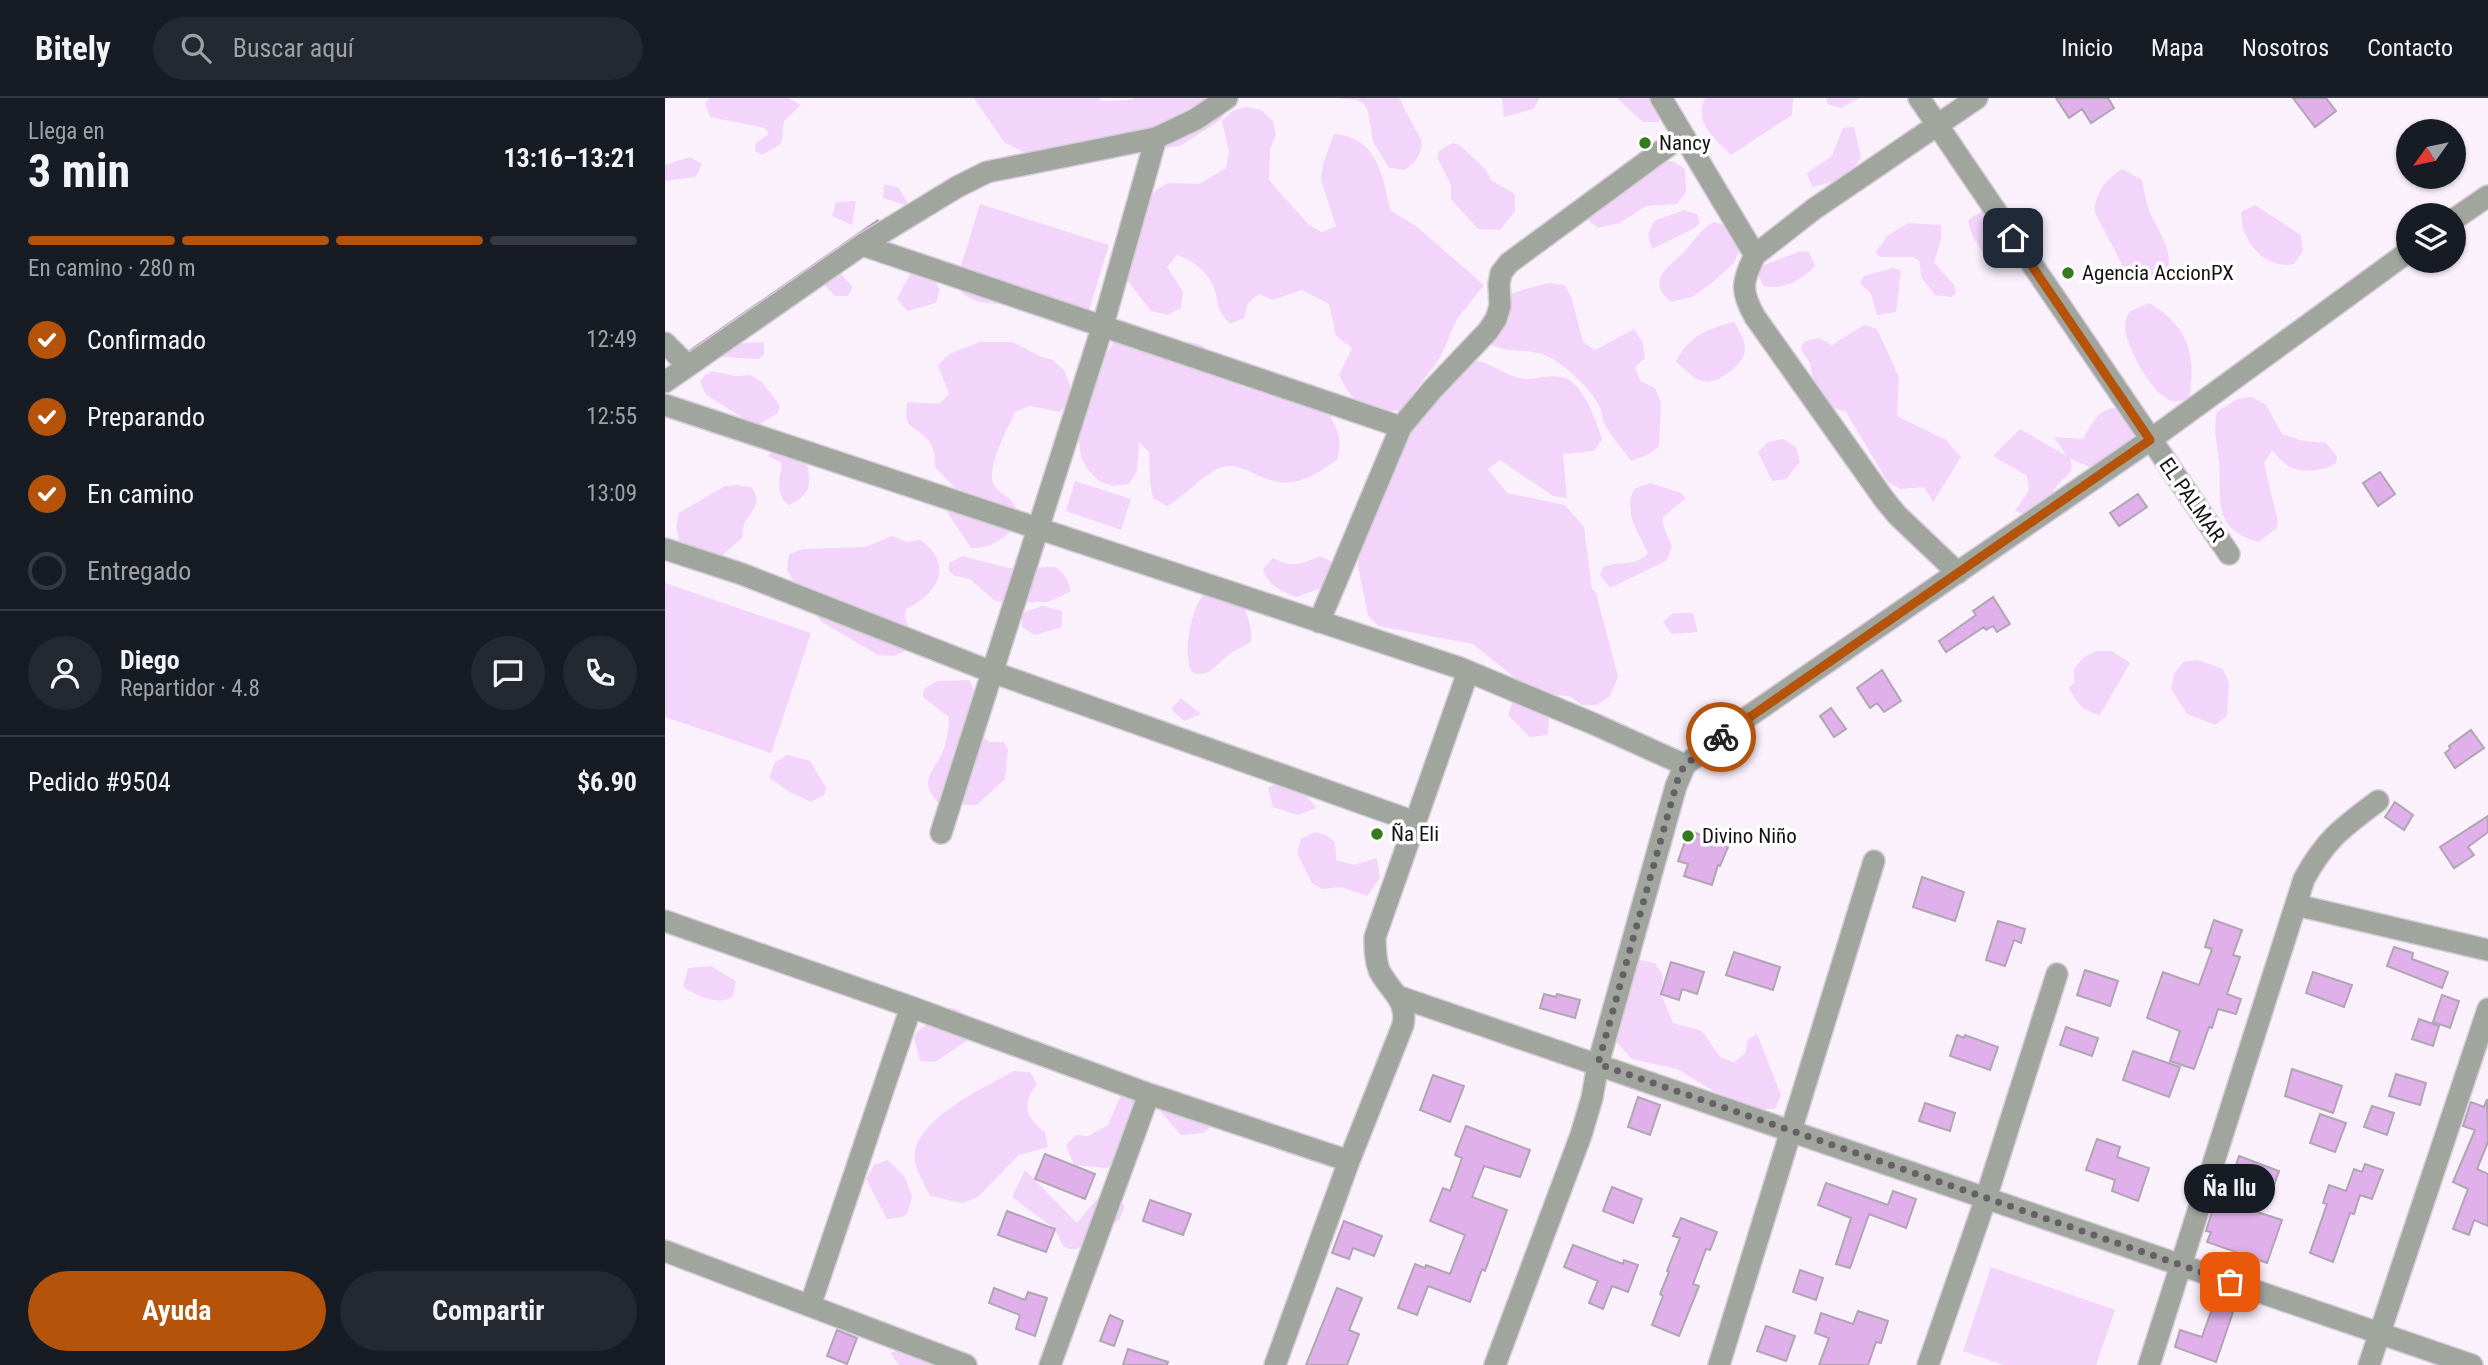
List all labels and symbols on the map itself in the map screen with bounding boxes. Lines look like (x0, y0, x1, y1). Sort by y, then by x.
north arrow (2396, 119, 2466, 189)
place label: Nancy (1659, 131, 1711, 155)
marker: Nancy (1637, 135, 1653, 151)
pin (1983, 208, 2043, 268)
place label: Agencia AccionPX (2082, 261, 2234, 285)
marker: Agencia AccionPX (2060, 265, 2076, 281)
street label: EL PALMAR (2154, 453, 2230, 547)
courier (1686, 702, 1756, 772)
place label: Ña Eli (1391, 822, 1439, 846)
place label: Divino Niño (1702, 824, 1797, 848)
marker: Ña Eli (1369, 826, 1385, 842)
marker: Divino Niño (1680, 828, 1696, 844)
callout: Ña Ilu (2185, 1163, 2275, 1212)
pin (2200, 1252, 2260, 1312)

